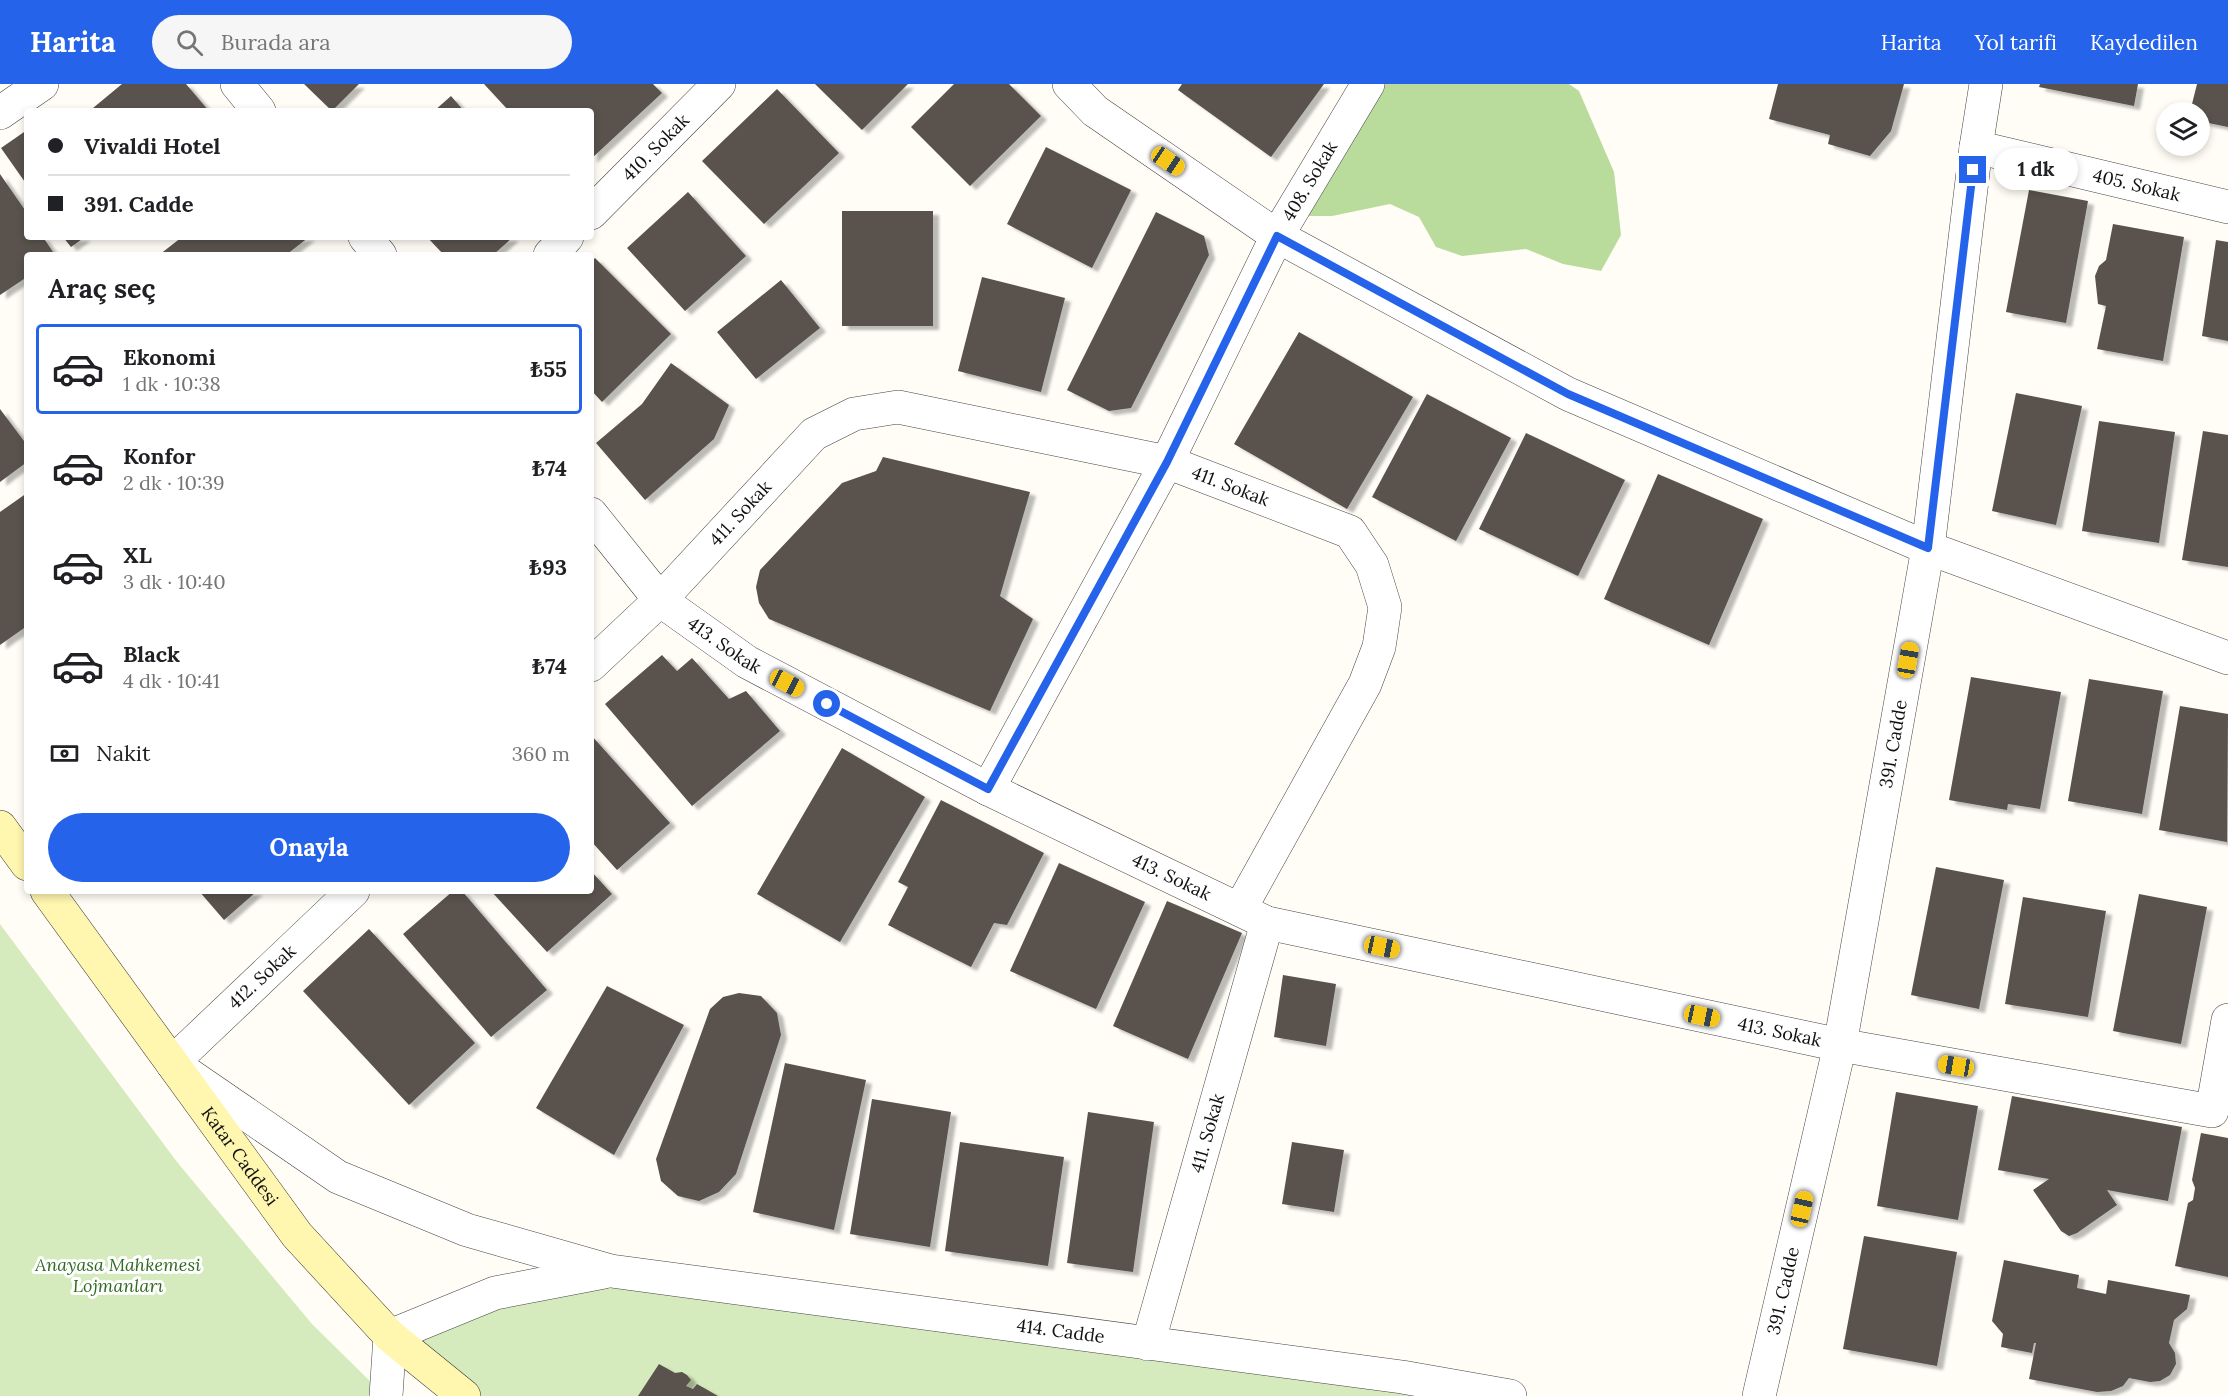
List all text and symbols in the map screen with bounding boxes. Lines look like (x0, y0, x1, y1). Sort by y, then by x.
search box (152, 15, 572, 69)
text: Harita (30, 24, 116, 60)
icon: search (173, 26, 206, 59)
text: Burada ara (221, 28, 331, 56)
text: Harita (1881, 29, 1942, 56)
text: Yol tarifi (1975, 29, 2057, 56)
text: Kaydedilen (2090, 29, 2198, 56)
map controls (2156, 102, 2210, 156)
button: layers (2156, 102, 2210, 156)
street label: 410. Sokak (617, 109, 694, 186)
text: Vivaldi Hotel (84, 132, 220, 160)
street label: 408. Sokak (1276, 136, 1342, 225)
car (1148, 143, 1188, 179)
callout: 1 dk (1994, 149, 2078, 191)
route end (1959, 156, 1986, 183)
text: 1 dk (2017, 156, 2055, 181)
street label: 405. Sokak (2091, 163, 2183, 206)
text: 391. Cadde (84, 190, 194, 218)
text: Araç seç (48, 271, 156, 305)
icon: car (51, 342, 105, 396)
text: Ekonomi (123, 343, 216, 371)
text: ₺55 (530, 355, 567, 383)
text: 1 dk · 10:38 (123, 371, 221, 396)
icon: car (51, 441, 105, 495)
text: Konfor (123, 442, 196, 470)
text: ₺74 (532, 454, 567, 482)
street label: 411. Sokak (1188, 461, 1273, 511)
text: 2 dk · 10:39 (123, 470, 225, 495)
street label: 411. Sokak (704, 475, 776, 551)
icon: car (51, 540, 105, 594)
text: XL (123, 541, 152, 569)
text: ₺93 (529, 553, 567, 581)
text: 3 dk · 10:40 (123, 569, 226, 594)
street label: 413. Sokak (683, 611, 766, 679)
icon: car (51, 639, 105, 693)
text: Black (123, 640, 180, 668)
car (1896, 641, 1920, 679)
text: ₺74 (532, 652, 567, 680)
car (767, 667, 807, 699)
text: 4 dk · 10:41 (123, 668, 220, 693)
route start (813, 690, 840, 717)
street label: 391. Cadde (1874, 698, 1912, 790)
icon: cash (48, 737, 81, 770)
text: Nakit (96, 739, 151, 767)
text: 360 m (512, 741, 570, 766)
button: Onayla (48, 813, 570, 882)
street label: 413. Sokak (1128, 848, 1215, 906)
car (1363, 934, 1401, 960)
street label: 412. Sokak (223, 939, 301, 1014)
car (1683, 1003, 1721, 1029)
street label: 413. Sokak (1736, 1012, 1824, 1052)
car (1937, 1054, 1975, 1078)
street label: 411. Sokak (1185, 1090, 1229, 1175)
street label: Katar Caddesi (197, 1102, 284, 1210)
car (1789, 1189, 1815, 1229)
street label: 391. Cadde (1762, 1244, 1804, 1337)
park label: Anayasa Mahkemesi Lojmanları (34, 1253, 201, 1297)
street label: 414. Cadde (1015, 1313, 1106, 1348)

